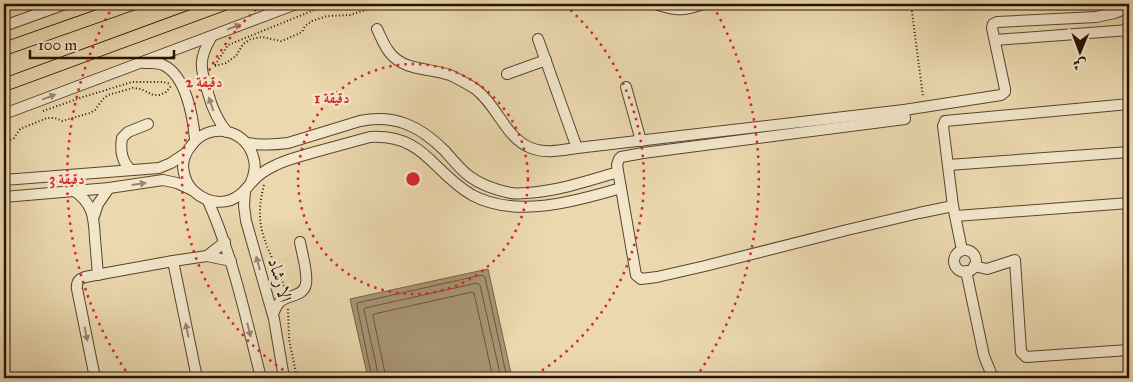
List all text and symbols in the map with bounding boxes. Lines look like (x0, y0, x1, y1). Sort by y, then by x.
one-way arrow (227, 23, 242, 31)
scale bar (30, 28, 174, 60)
north arrow (1056, 28, 1106, 78)
text: 100 m (38, 36, 78, 54)
text: ش (1073, 56, 1087, 73)
text: 2 دقيقة (186, 73, 222, 91)
text: 1 دقيقة (314, 89, 350, 107)
one-way arrow (42, 93, 57, 100)
one-way arrow (207, 97, 215, 112)
text: 3 دقيقة (49, 170, 85, 189)
centre of rings (404, 170, 422, 188)
one-way arrow (132, 179, 148, 187)
one-way arrow (253, 255, 261, 270)
street label: الارشاد (263, 255, 297, 305)
one-way arrow (183, 323, 191, 338)
one-way arrow (246, 323, 254, 338)
one-way arrow (82, 326, 90, 341)

